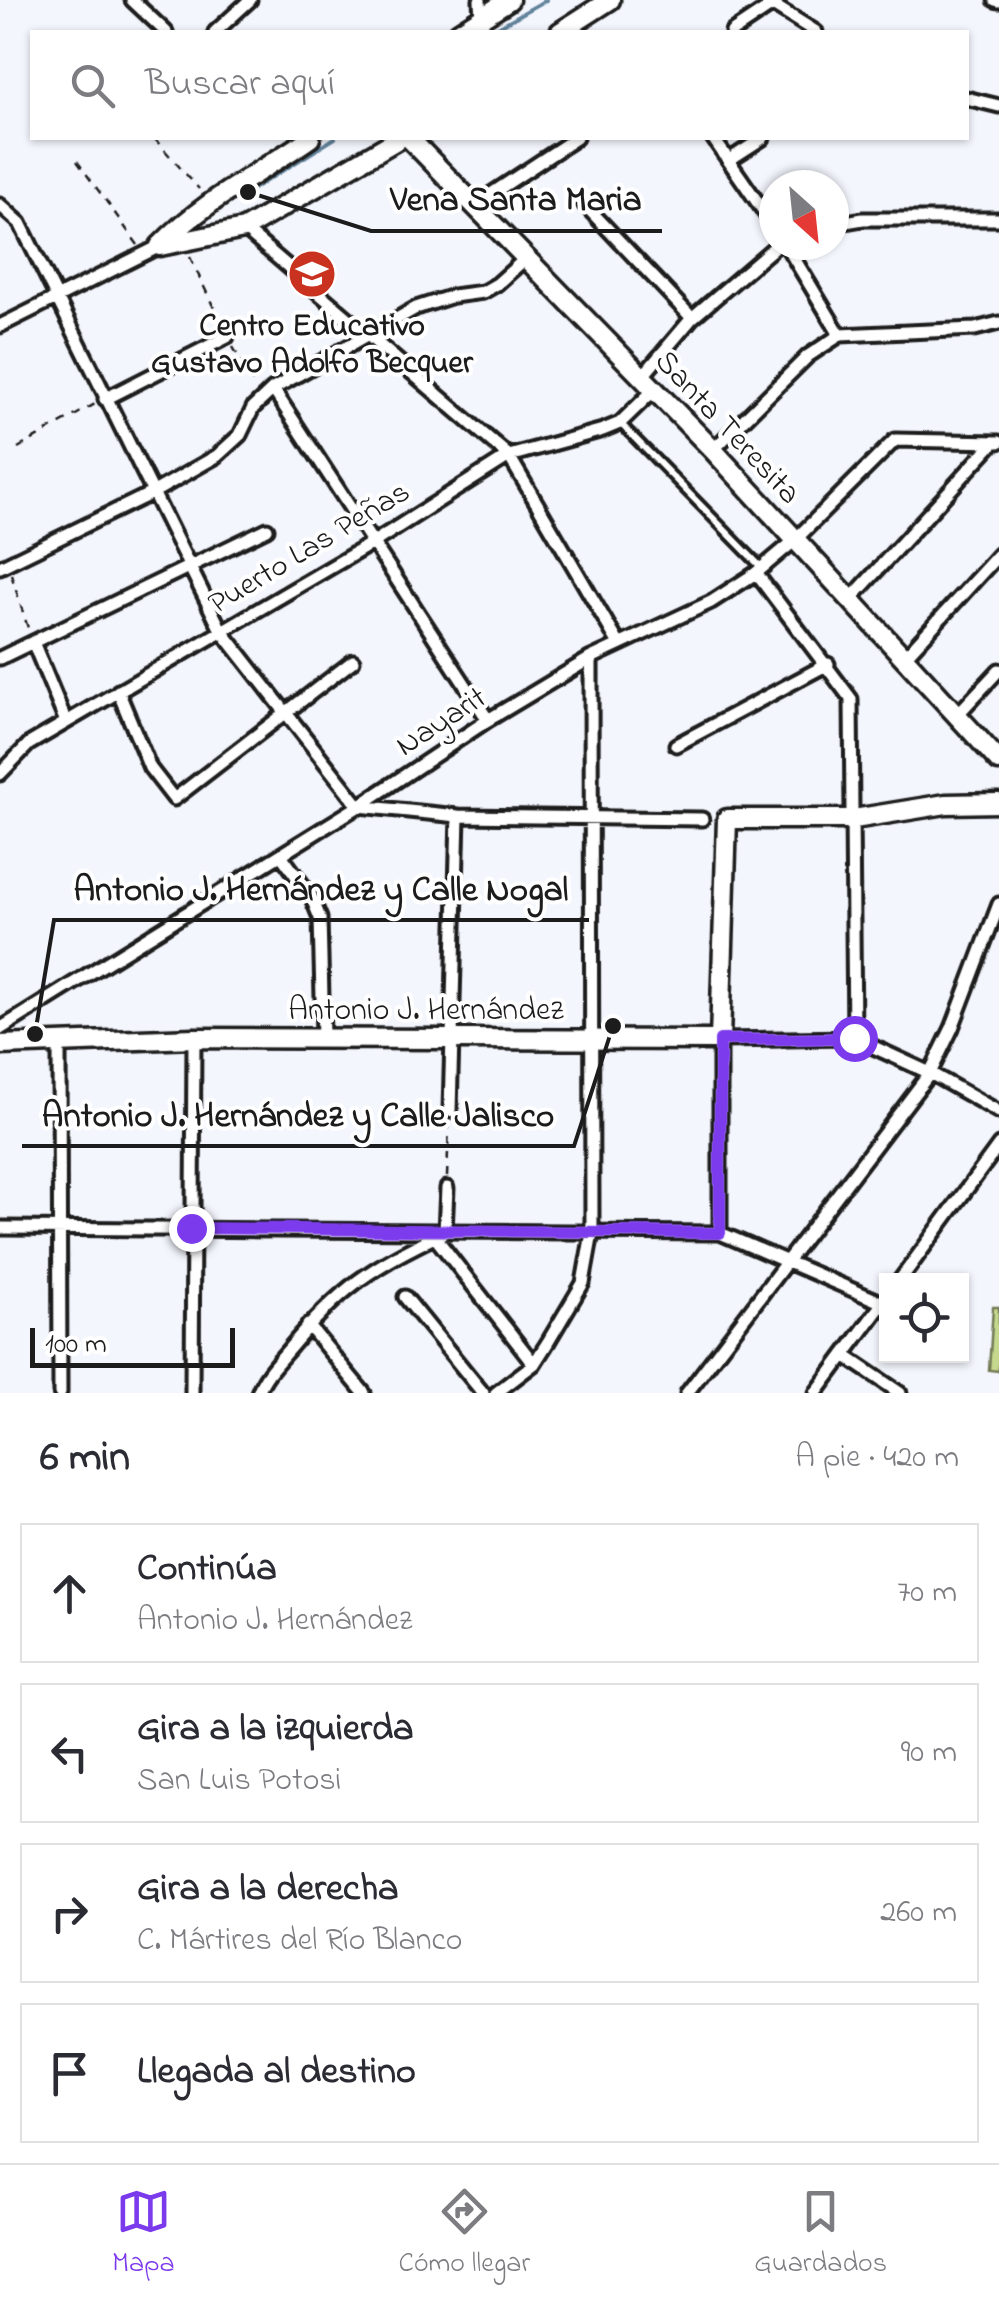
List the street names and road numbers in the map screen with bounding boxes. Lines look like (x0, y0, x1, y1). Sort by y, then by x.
street label: Santa Teresita (642, 340, 811, 516)
street label: Puerto Las Peñas (200, 470, 420, 628)
street label: Nayarit (387, 676, 497, 770)
street label: Antonio J. Hernández (288, 988, 564, 1035)

